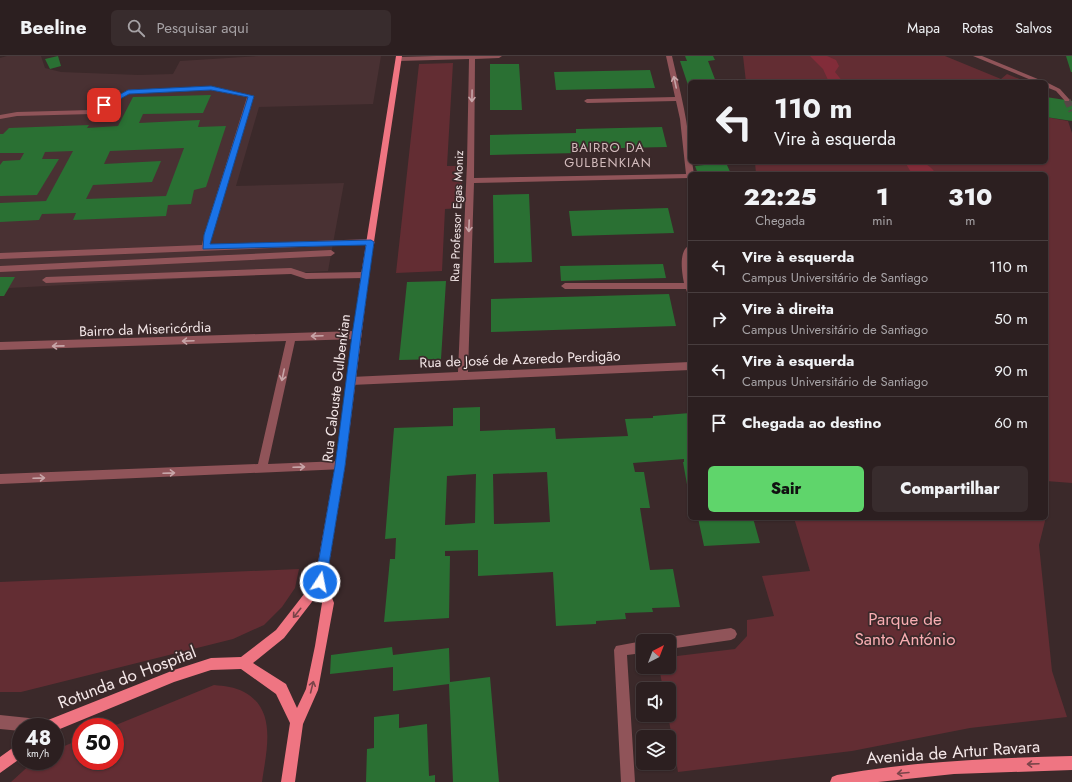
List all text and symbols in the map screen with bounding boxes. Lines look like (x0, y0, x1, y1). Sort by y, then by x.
search box (111, 10, 391, 46)
text: Beeline (20, 14, 87, 41)
icon: search (125, 17, 147, 39)
text: Pesquisar aqui (157, 17, 249, 39)
text: Mapa (907, 18, 940, 38)
text: Rotas (962, 18, 993, 38)
text: Salvos (1015, 18, 1052, 38)
one-way arrow (670, 75, 678, 88)
pin (87, 88, 121, 122)
text: 110 m (774, 88, 852, 129)
one-way arrow (468, 89, 476, 102)
icon: arrive (93, 94, 115, 116)
icon: left (708, 96, 760, 148)
text: Vire à esquerda (774, 126, 896, 152)
district label: BAIRRO DA GULBENKIAN (564, 138, 652, 172)
street label: Rua Professor Egas Moniz (446, 149, 468, 282)
text: 22:25 (744, 179, 817, 214)
text: 1 (876, 179, 889, 214)
text: 310 (948, 179, 992, 214)
text: Chegada (755, 211, 805, 230)
text: min (872, 211, 892, 230)
text: m (965, 211, 975, 230)
one-way arrow (465, 219, 473, 232)
text: Vire à esquerda (742, 246, 854, 268)
icon: left (708, 256, 730, 278)
text: 110 m (989, 256, 1028, 278)
text: Campus Universitário de Santiago (742, 268, 928, 287)
text: Vire à direita (742, 298, 834, 320)
icon: right (708, 308, 730, 330)
text: 50 m (994, 308, 1028, 330)
street label: Rua Calouste Gulbenkian (317, 313, 355, 463)
street label: Bairro da Misericórdia (79, 317, 211, 341)
text: Campus Universitário de Santiago (742, 320, 928, 339)
one-way arrow (311, 332, 324, 340)
one-way arrow (182, 337, 195, 345)
one-way arrow (52, 342, 65, 349)
street label: Rua de José de Azeredo Perdigão (419, 345, 621, 373)
text: Vire à esquerda (742, 350, 854, 372)
icon: left (708, 360, 730, 382)
text: 90 m (994, 360, 1028, 382)
one-way arrow (278, 368, 286, 381)
text: Campus Universitário de Santiago (742, 372, 928, 391)
icon: arrive (708, 412, 730, 434)
text: Chegada ao destino (742, 412, 881, 434)
text: 60 m (994, 412, 1028, 434)
one-way arrow (292, 464, 305, 471)
button: Sair (708, 466, 864, 512)
button: Compartilhar (872, 466, 1028, 512)
one-way arrow (162, 469, 175, 476)
one-way arrow (32, 474, 45, 481)
position arrow (299, 561, 341, 603)
park label: Parque de Santo António (854, 607, 956, 651)
one-way arrow (293, 608, 302, 619)
north arrow (636, 634, 676, 674)
map controls (636, 634, 676, 770)
street label: Rotunda do Hospital (54, 640, 200, 714)
one-way arrow (309, 681, 317, 694)
button: sound (636, 682, 676, 722)
speed limit sign: 50 (72, 718, 124, 770)
text: 48 (25, 724, 51, 753)
button: layers (636, 730, 676, 770)
street label: Avenida de Artur Ravara (865, 734, 1041, 770)
text: km/h (27, 746, 49, 761)
one-way arrow (1027, 760, 1040, 768)
one-way arrow (897, 769, 910, 777)

